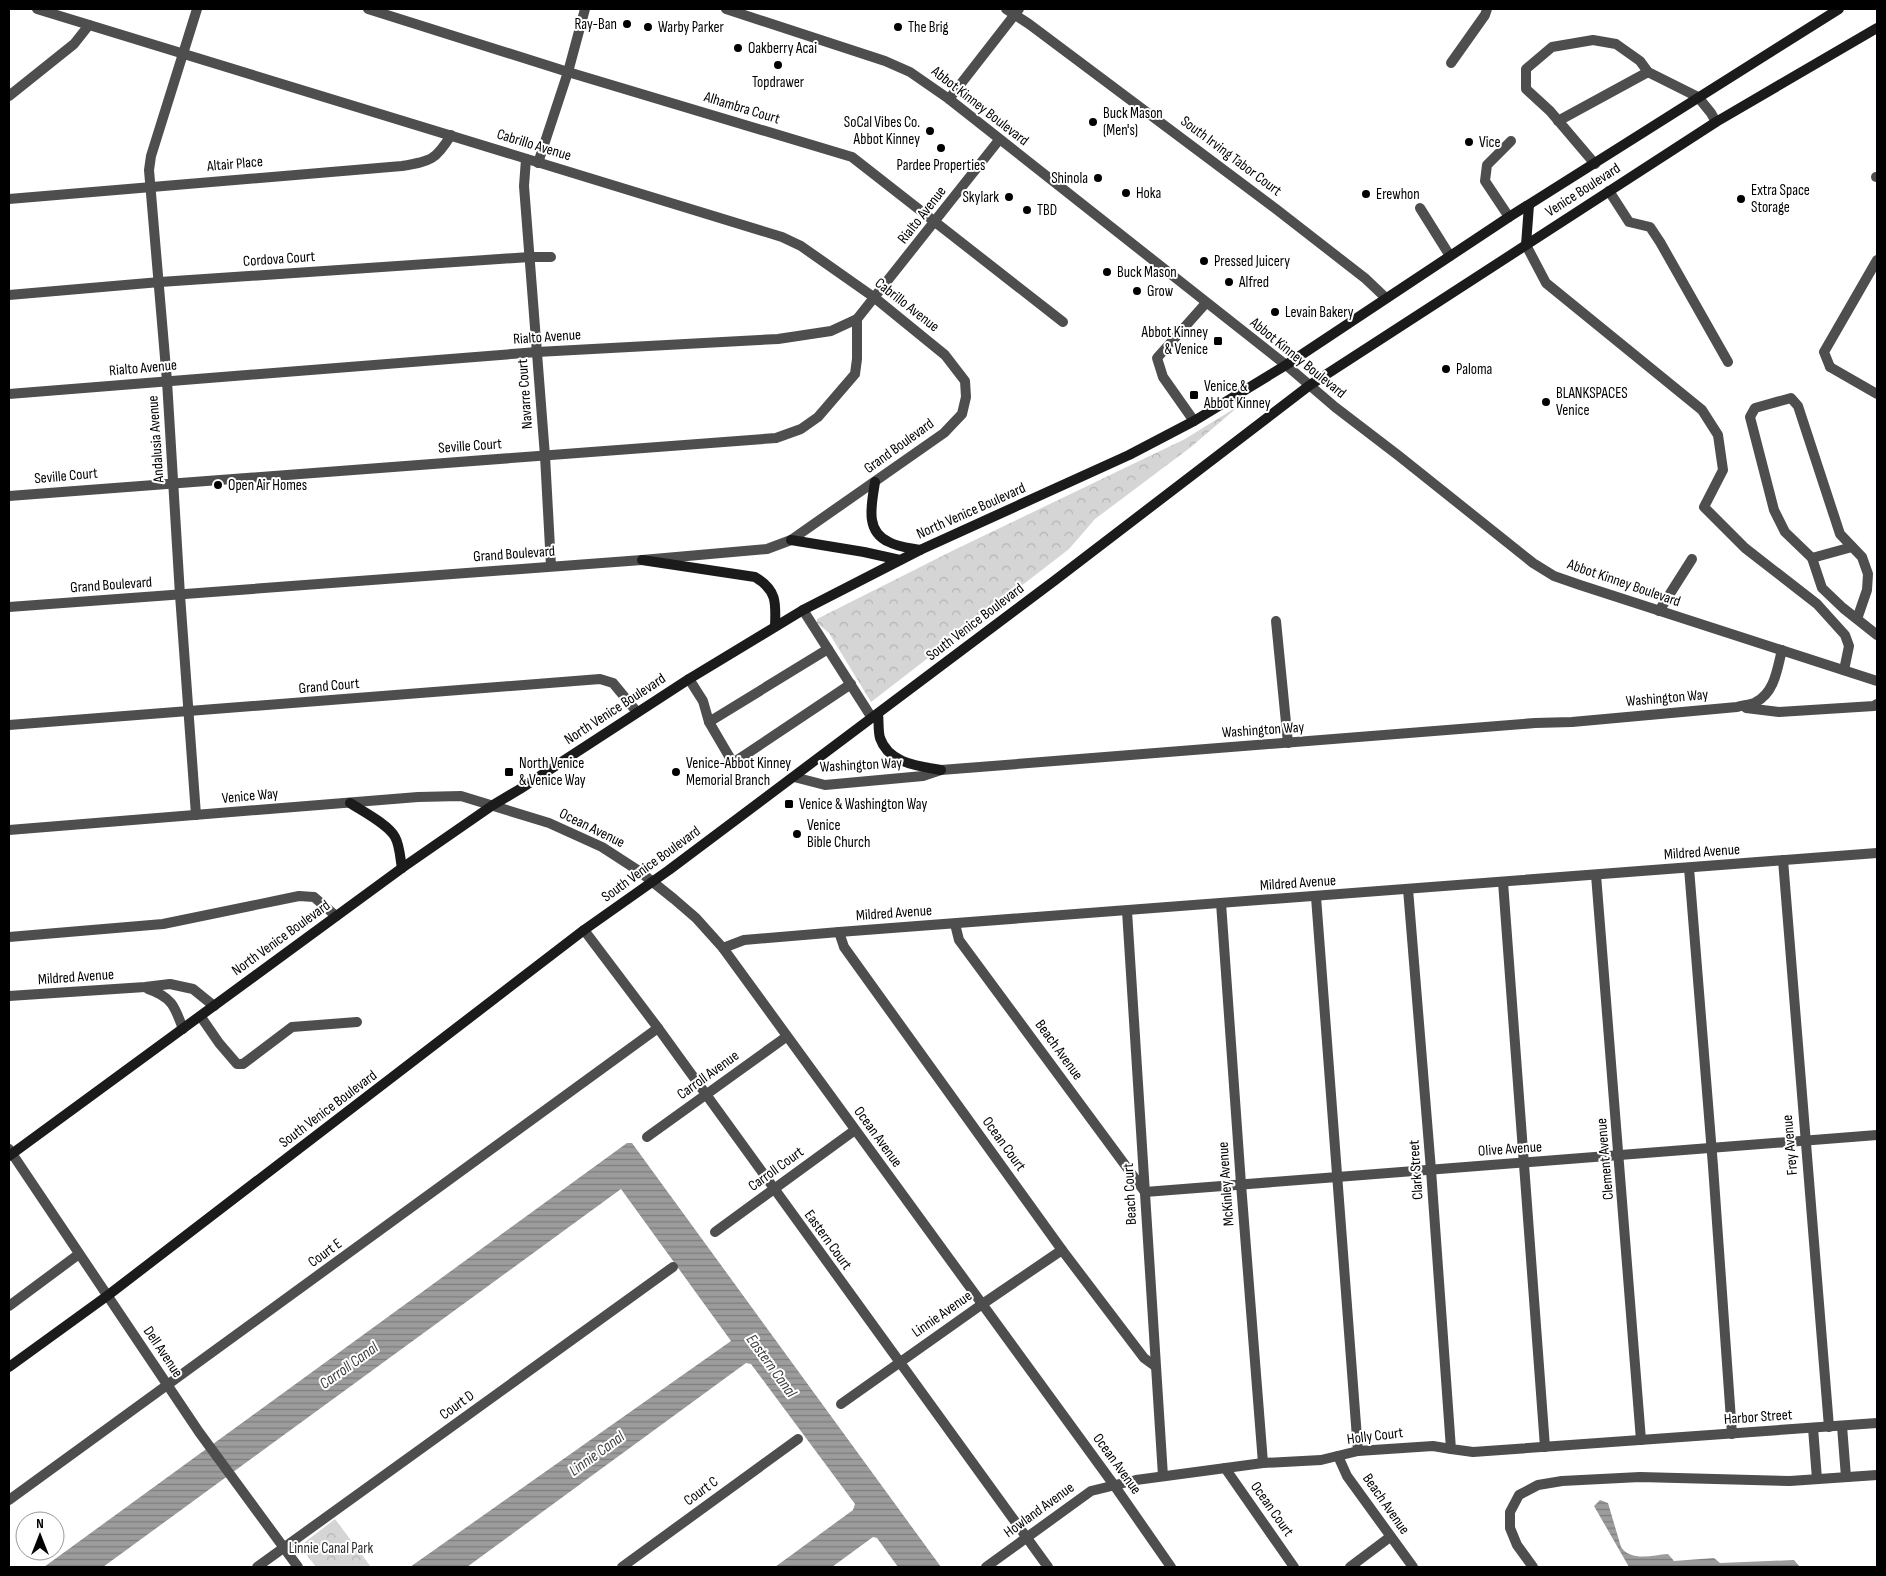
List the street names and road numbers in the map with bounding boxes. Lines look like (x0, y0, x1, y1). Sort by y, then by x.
street label: Abbot Kinney Boulevard (927, 61, 1032, 150)
street label: Alhambra Court (701, 87, 783, 129)
street label: South Irving Tabor Court (1177, 112, 1286, 201)
street label: Cabrillo Avenue (494, 125, 574, 165)
street label: Altair Place (205, 152, 264, 176)
street label: Venice Boulevard (1542, 159, 1624, 221)
street label: Rialto Avenue (894, 182, 950, 248)
street label: Cordova Court (242, 247, 316, 271)
street label: Cabrillo Avenue (871, 274, 943, 336)
street label: Abbot Kinney Boulevard (1245, 313, 1350, 403)
street label: Rialto Avenue (512, 325, 582, 349)
street label: Rialto Avenue (108, 356, 178, 380)
street label: Navarre Court (513, 358, 537, 430)
street label: Andalusia Avenue (143, 395, 169, 484)
street label: Grand Boulevard (860, 414, 938, 478)
street label: Seville Court (438, 434, 503, 458)
street label: Seville Court (33, 464, 99, 488)
street label: North Venice Boulevard (914, 478, 1028, 544)
street label: Grand Boulevard (472, 542, 556, 566)
street label: Abbot Kinney Boulevard (1564, 554, 1683, 611)
street label: Grand Boulevard (69, 573, 153, 597)
street label: South Venice Boulevard (922, 579, 1028, 665)
street label: North Venice Boulevard (561, 669, 669, 749)
street label: Grand Court (298, 674, 361, 698)
street label: Washington Way (1625, 685, 1709, 711)
street label: Washington Way (1221, 718, 1305, 742)
street label: Washington Way (819, 753, 903, 777)
street label: Venice Way (221, 784, 279, 808)
street label: Ocean Avenue (556, 804, 628, 852)
street label: South Venice Boulevard (598, 822, 704, 906)
street label: Mildred Avenue (1663, 840, 1741, 864)
street label: Mildred Avenue (1259, 871, 1337, 895)
street label: North Venice Boulevard (228, 896, 334, 980)
street label: Mildred Avenue (855, 901, 933, 925)
street label: Mildred Avenue (37, 965, 115, 989)
street label: Beach Avenue (1031, 1016, 1087, 1084)
street label: Carroll Avenue (673, 1046, 743, 1104)
street label: South Venice Boulevard (275, 1066, 381, 1152)
street label: Ocean Avenue (850, 1103, 906, 1171)
street label: Ocean Court (978, 1113, 1030, 1175)
street label: Frey Avenue (1778, 1114, 1802, 1176)
street label: Clement Avenue (1592, 1117, 1618, 1201)
street label: Olive Avenue (1477, 1137, 1543, 1161)
street label: Clark Street (1404, 1139, 1428, 1201)
street label: McKinley Avenue (1214, 1141, 1238, 1227)
street label: Carroll Court (745, 1142, 808, 1196)
street label: Beach Court (1119, 1162, 1141, 1225)
street label: Eastern Court (800, 1206, 856, 1274)
street label: Court E (304, 1234, 346, 1272)
street label: Linnie Avenue (908, 1286, 976, 1342)
street label: Dell Avenue (139, 1323, 187, 1381)
street label: Court D (436, 1386, 478, 1424)
street label: Harbor Street (1723, 1405, 1793, 1429)
street label: Holly Court (1346, 1423, 1405, 1449)
street label: Ocean Avenue (1089, 1430, 1145, 1498)
street label: Beach Avenue (1358, 1470, 1414, 1538)
street label: Court C (680, 1472, 722, 1510)
street label: Howland Avenue (1000, 1478, 1078, 1542)
street label: Ocean Court (1246, 1478, 1298, 1540)

